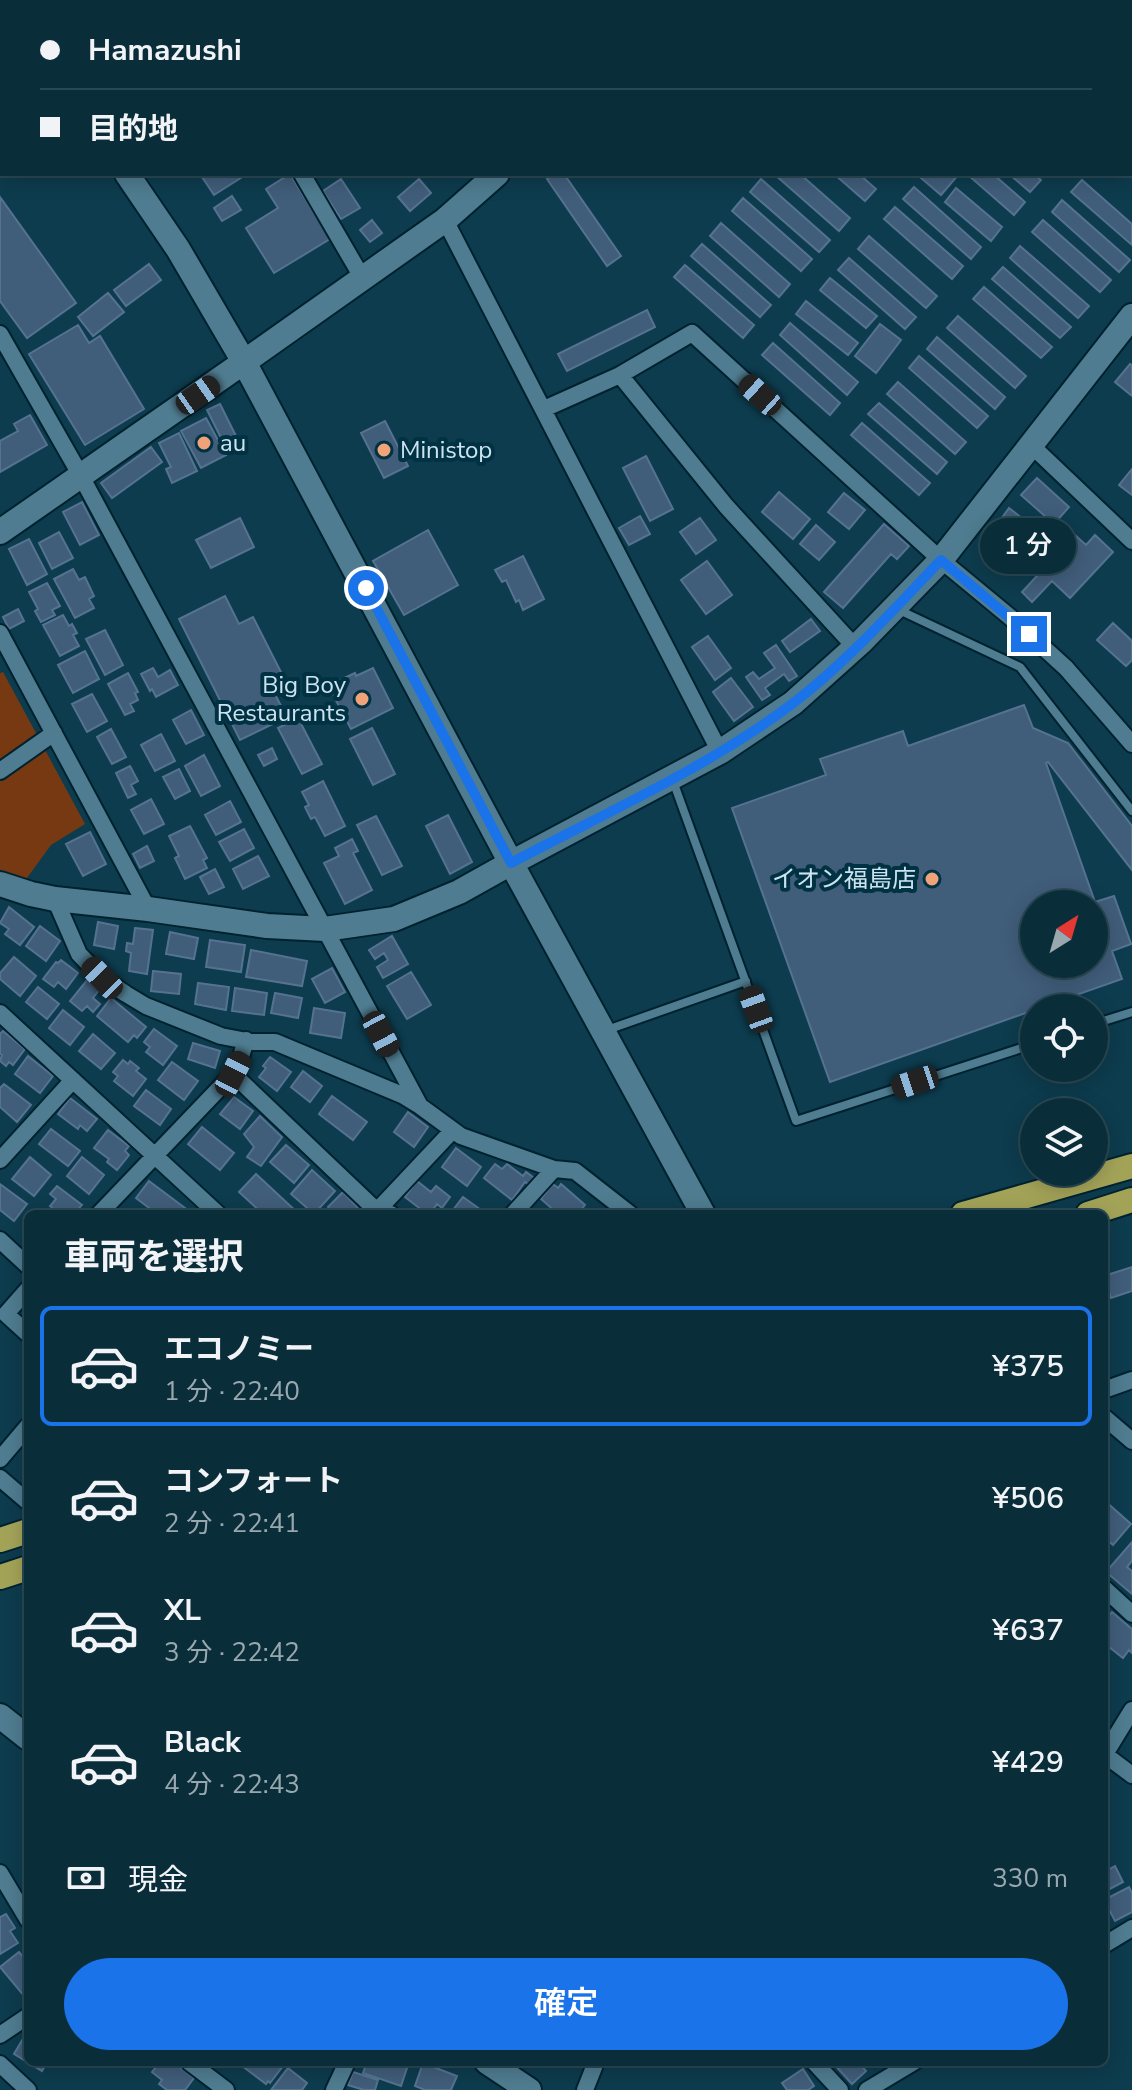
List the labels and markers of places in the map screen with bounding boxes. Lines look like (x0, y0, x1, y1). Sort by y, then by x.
place label: au (220, 427, 246, 459)
marker: au (195, 434, 213, 452)
place label: Ministop (400, 434, 492, 466)
marker: Ministop (375, 441, 393, 459)
place label: Big Boy Restaurants (217, 669, 347, 729)
marker: Big Boy Restaurants (353, 690, 371, 708)
place label: イオン福島店 (772, 863, 916, 895)
marker: イオン福島店 (923, 870, 941, 888)

